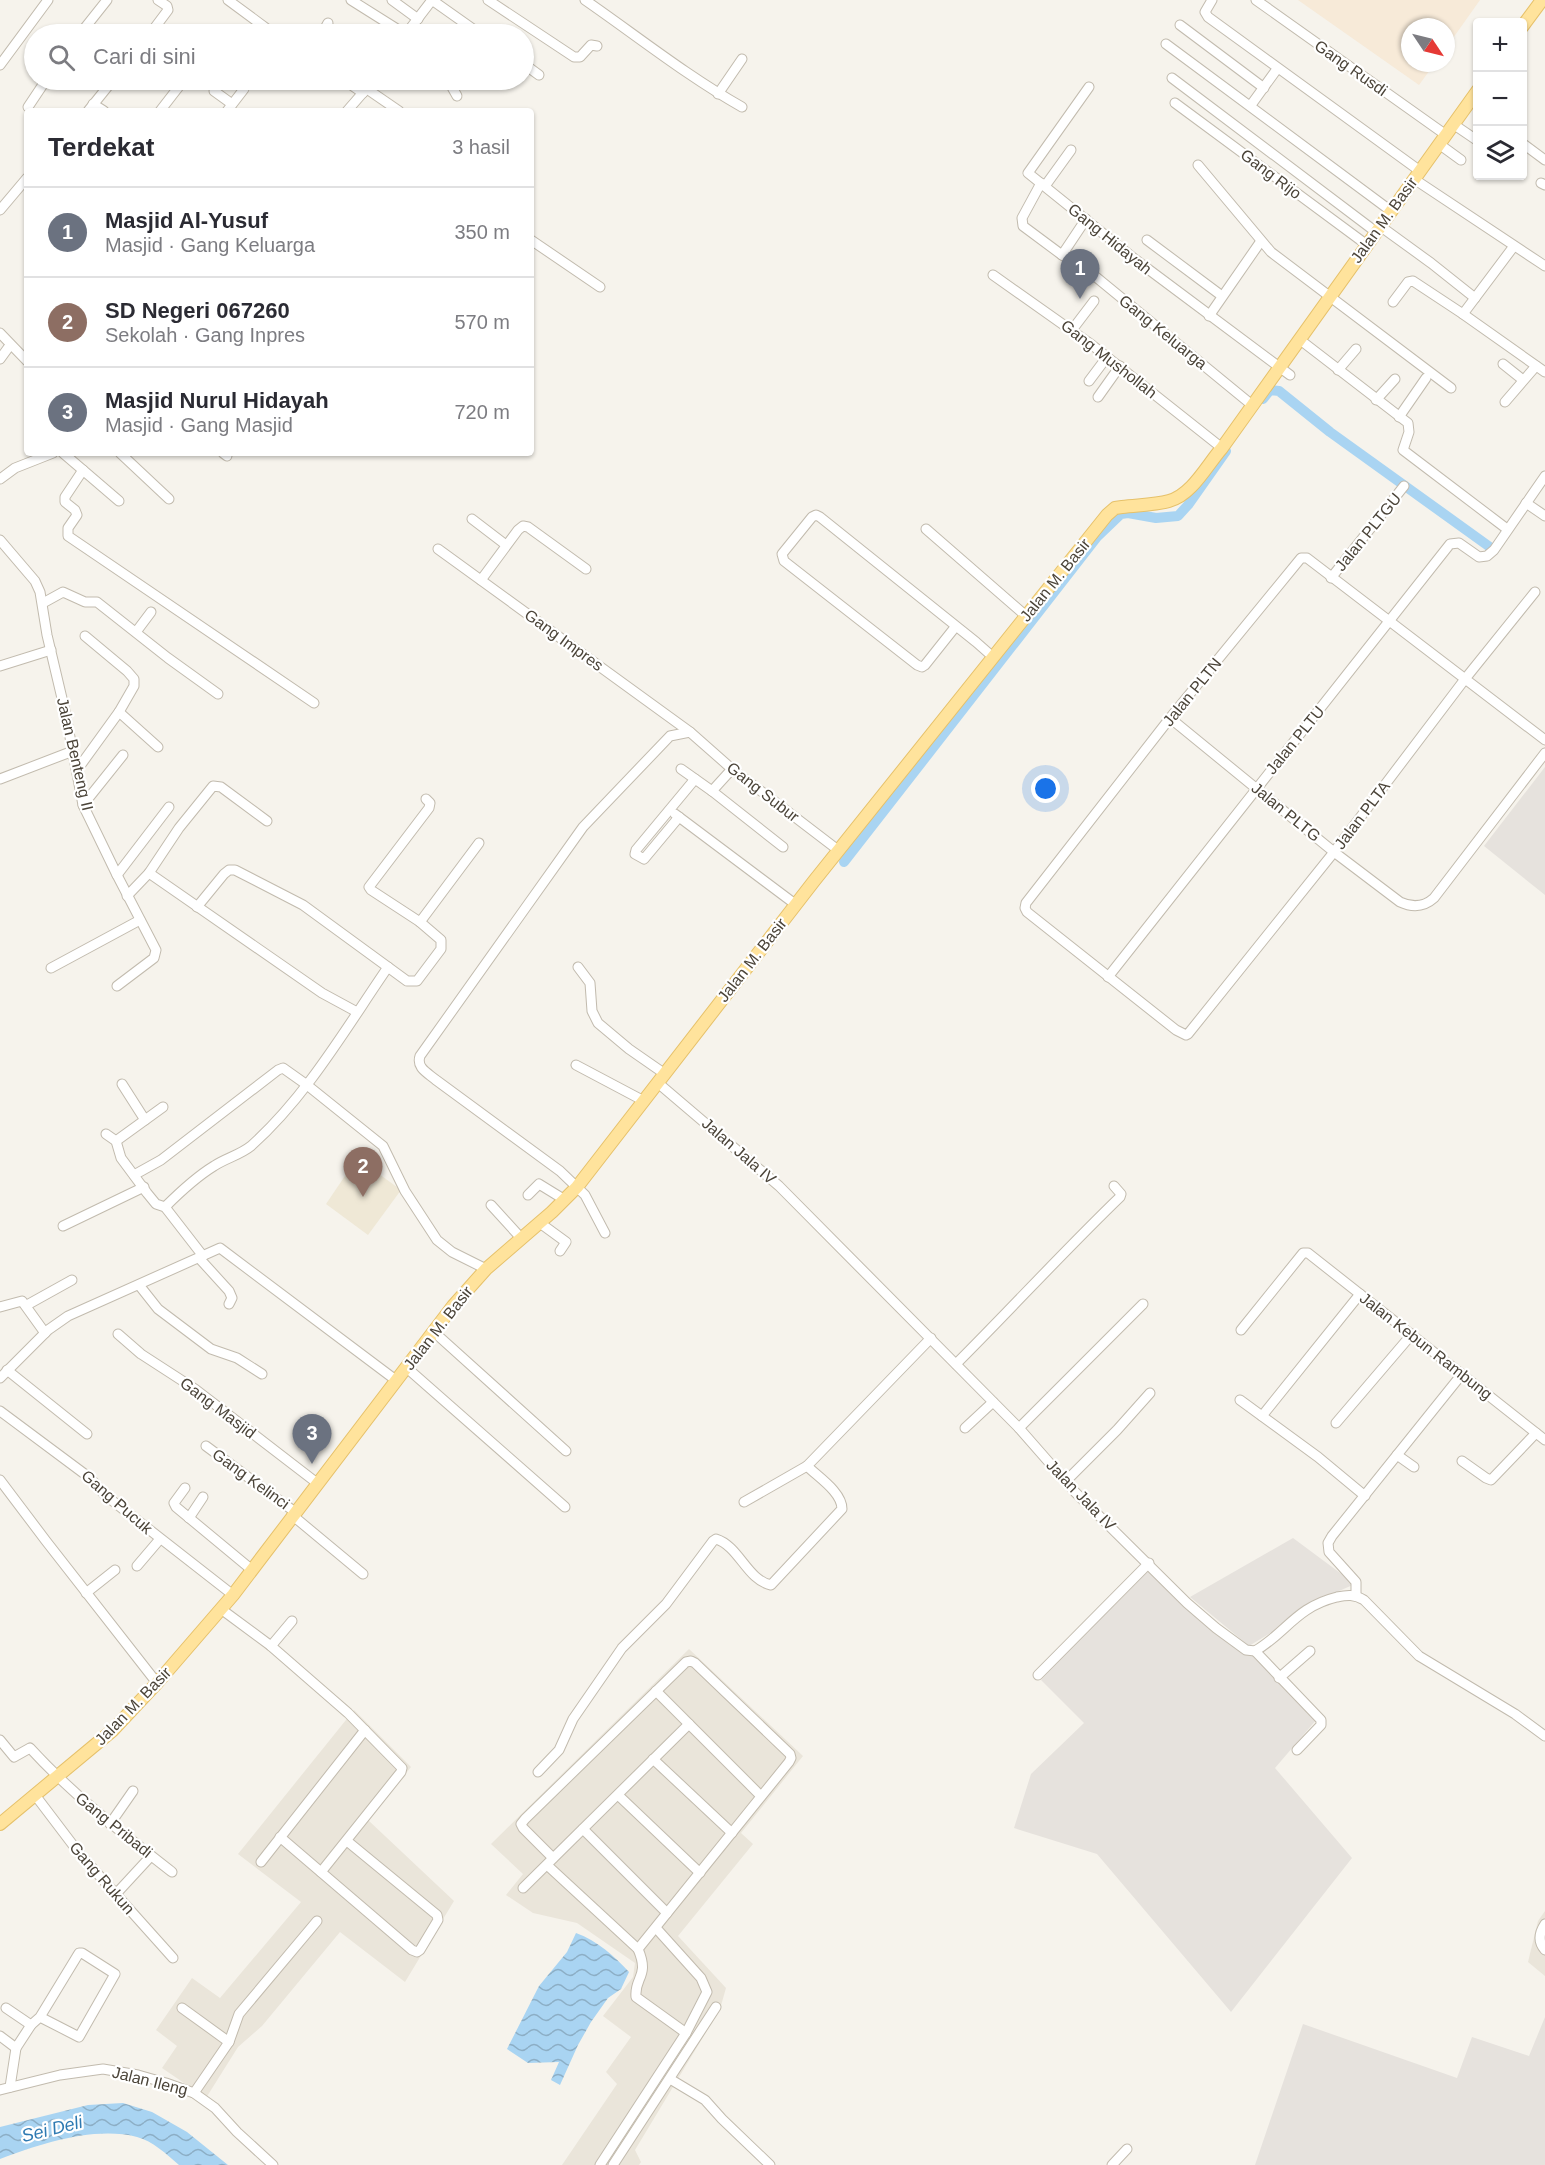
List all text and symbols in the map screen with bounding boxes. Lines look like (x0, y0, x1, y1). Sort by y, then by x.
north arrow (1401, 18, 1455, 72)
map controls (1473, 18, 1527, 180)
button: + (1473, 18, 1527, 72)
search box (24, 24, 534, 90)
street label: Gang Rusdi (1312, 37, 1390, 99)
icon: search (45, 41, 78, 74)
text: Cari di sini (93, 44, 196, 69)
button: − (1473, 72, 1527, 126)
button: layers (1473, 126, 1527, 180)
text: Terdekat (48, 132, 154, 162)
text: 3 hasil (452, 136, 510, 158)
street label: Gang Rijo (1237, 146, 1305, 202)
street label: Jalan M. Basir (1347, 173, 1421, 266)
street label: Gang Hidayah (1065, 200, 1155, 278)
text: Masjid Al-Yusuf (105, 208, 268, 233)
text: 1 (62, 221, 73, 243)
text: 350 m (454, 221, 510, 243)
text: Masjid · Gang Keluarga (105, 234, 315, 256)
pin: 1 (1060, 250, 1100, 299)
street label: Gang Keluarga (1116, 292, 1210, 373)
text: SD Negeri 067260 (105, 298, 290, 323)
text: 2 (62, 311, 73, 333)
text: 570 m (454, 311, 510, 333)
street label: Gang Mushollah (1058, 316, 1160, 402)
text: Sekolah · Gang Inpres (105, 324, 305, 346)
text: Masjid Nurul Hidayah (105, 388, 329, 413)
text: 3 (62, 401, 73, 423)
text: 720 m (454, 401, 510, 423)
text: Masjid · Gang Masjid (105, 414, 293, 436)
street label: Jalan PLTGU (1332, 490, 1404, 574)
street label: Jalan M. Basir (1016, 535, 1094, 625)
street label: Gang Impres (522, 606, 606, 674)
street label: Jalan PLTN (1159, 655, 1225, 729)
street label: Jalan Benteng II (54, 696, 96, 812)
street label: Jalan PLTU (1262, 703, 1328, 777)
street label: Gang Subur (724, 759, 803, 826)
your location (1031, 774, 1060, 803)
street label: Jalan PLTA (1331, 778, 1393, 852)
street label: Jalan PLTG (1248, 779, 1324, 845)
street label: Jalan M. Basir (714, 914, 790, 1005)
street label: Jalan Jala IV (699, 1115, 779, 1188)
pin: 2 (344, 1148, 382, 1197)
street label: Jalan M. Basir (400, 1282, 476, 1373)
street label: Jalan Kebun Rambung (1357, 1289, 1495, 1403)
street label: Gang Masjid (177, 1374, 259, 1442)
pin: 3 (292, 1414, 332, 1464)
street label: Gang Kelinci (209, 1445, 293, 1513)
street label: Jalan Jala IV (1043, 1456, 1119, 1534)
street label: Gang Pucuk (78, 1467, 157, 1538)
street label: Jalan M. Basir (92, 1663, 175, 1748)
street label: Gang Pribadi (72, 1789, 156, 1861)
street label: Gang Rukun (66, 1839, 138, 1917)
street label: Jalan Ileng (110, 2063, 190, 2099)
water label: Sei Deli (19, 2112, 85, 2146)

